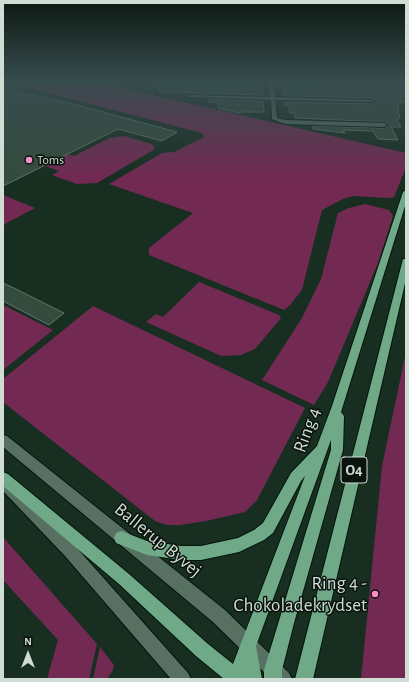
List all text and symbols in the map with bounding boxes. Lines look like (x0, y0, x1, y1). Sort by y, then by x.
place label: Toms (37, 152, 64, 168)
marker: Toms (24, 155, 34, 165)
street label: Ring 4 (288, 404, 326, 456)
road number: O4 (341, 457, 367, 483)
street label: Ballerup Byvej (110, 498, 206, 582)
place label: Ring 4 - Chokoladekrydset (234, 572, 367, 616)
marker: Ring 4 - Chokoladekrydset (370, 589, 380, 599)
north arrow (8, 634, 48, 674)
text: N (24, 636, 32, 647)

